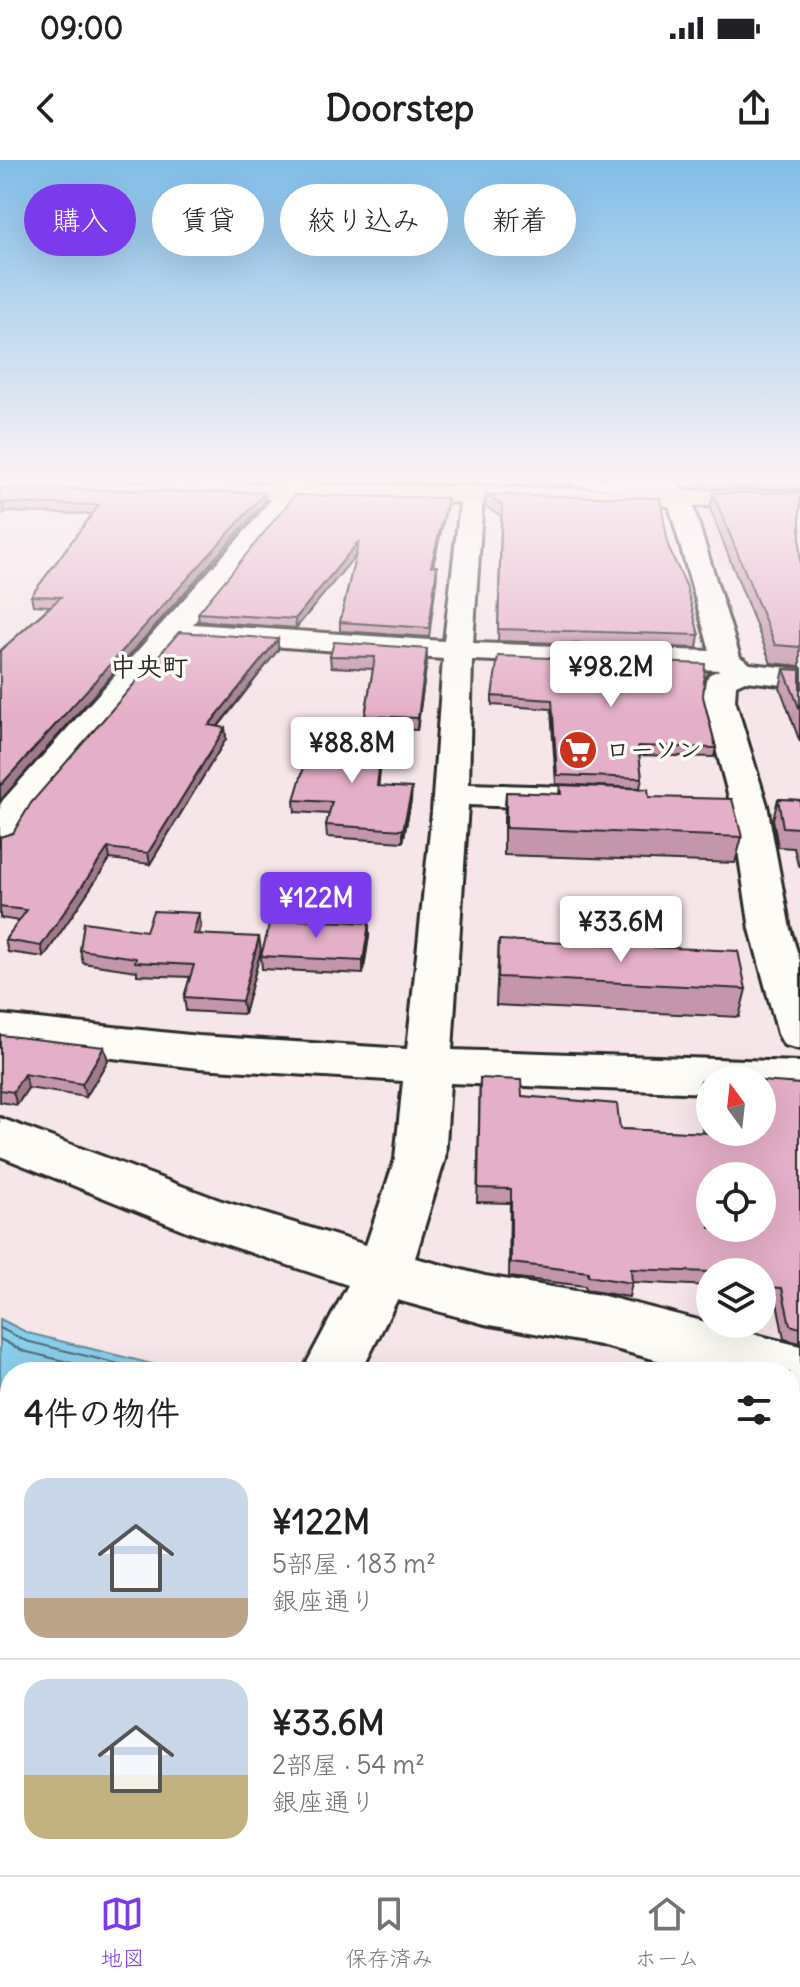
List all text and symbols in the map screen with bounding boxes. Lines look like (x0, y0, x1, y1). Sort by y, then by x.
text: 09:00 (40, 9, 123, 47)
icon: back (24, 86, 68, 130)
text: Doorstep (326, 86, 474, 131)
icon: share (732, 86, 776, 130)
chip: 購入 (24, 184, 136, 256)
chip: 賃貸 (152, 184, 264, 256)
chip: 絞り込み (280, 184, 448, 256)
chip: 新着 (464, 184, 576, 256)
pin: ¥98.2M (546, 641, 676, 709)
district label: 中央町 (110, 650, 188, 683)
text: ¥98.2M (568, 650, 654, 683)
pin: ¥88.8M (287, 717, 417, 785)
text: ¥88.8M (309, 726, 395, 759)
supermarket icon: ローソン (557, 729, 599, 771)
place label: ローソン (606, 734, 702, 764)
pin: ¥122M (260, 872, 372, 940)
text: ¥122M (278, 881, 354, 914)
pin: ¥33.6M (556, 896, 686, 964)
text: ¥33.6M (578, 905, 664, 938)
north arrow (696, 1066, 776, 1146)
map controls (696, 1066, 776, 1338)
button: locate (696, 1162, 776, 1242)
button: layers (696, 1258, 776, 1338)
icon: filters (732, 1388, 776, 1432)
text: 4件の物件 (24, 1391, 180, 1434)
text: ¥122M (272, 1500, 370, 1543)
icon: home (88, 1510, 184, 1606)
text: 5部屋 · 183 m² (272, 1547, 436, 1580)
text: 銀座通り (272, 1584, 376, 1617)
text: ¥33.6M (272, 1701, 385, 1744)
icon: home (88, 1711, 184, 1807)
text: 2部屋 · 54 m² (272, 1748, 425, 1781)
text: 銀座通り (272, 1785, 376, 1818)
tab: 地図 (100, 1892, 144, 1972)
tab: 保存済み (345, 1892, 433, 1972)
tab: ホーム (634, 1892, 700, 1972)

